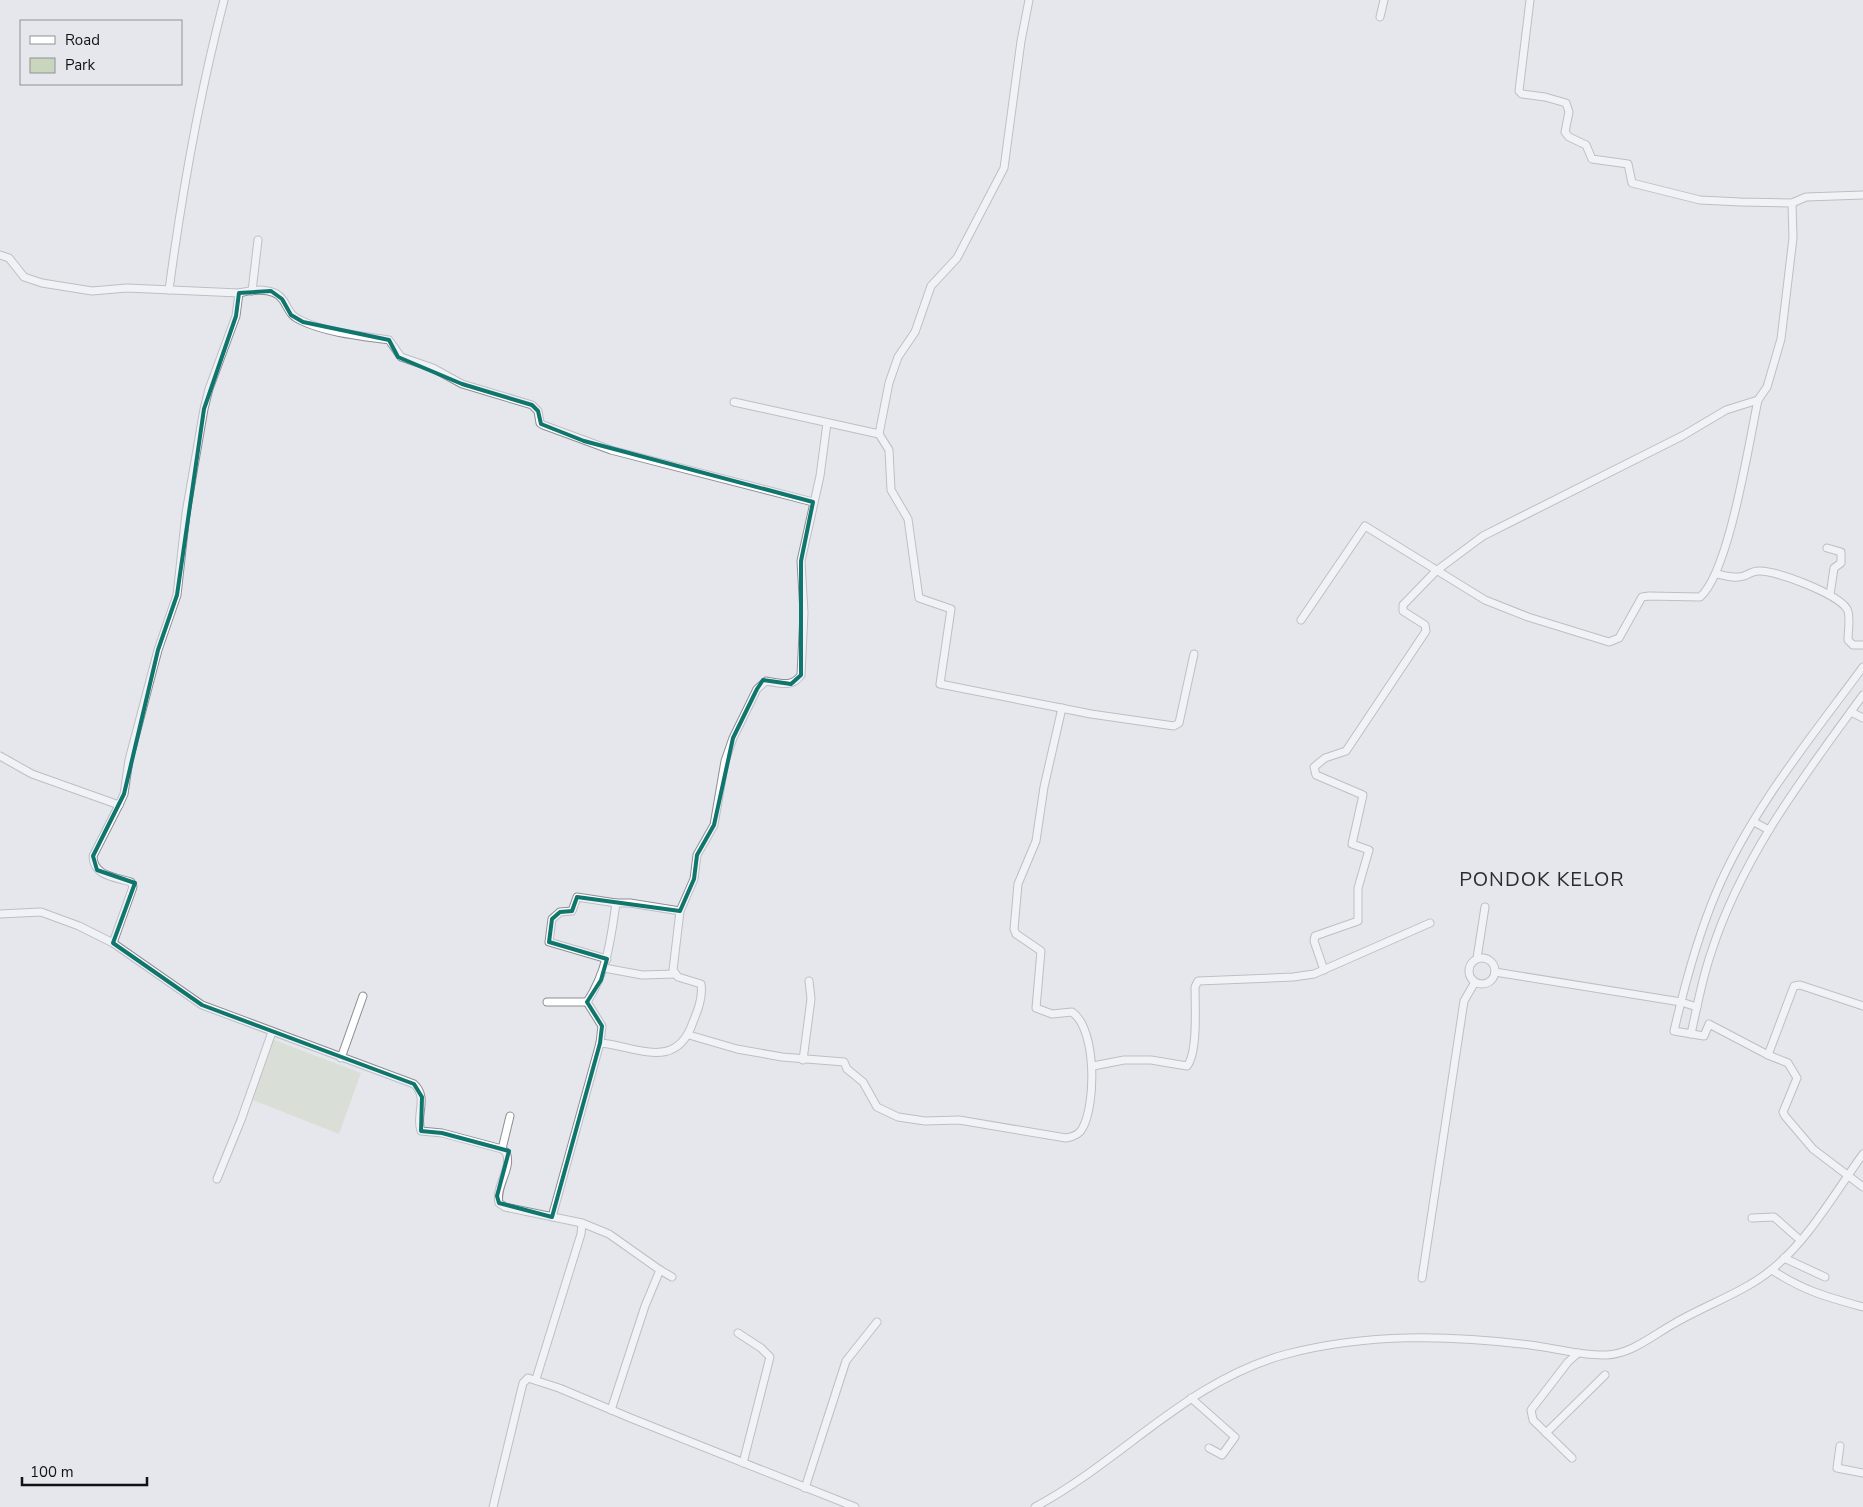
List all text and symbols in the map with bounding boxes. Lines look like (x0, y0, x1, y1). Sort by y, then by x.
legend (20, 20, 182, 85)
text: Road (65, 30, 100, 50)
text: Park (65, 55, 95, 75)
district label: PONDOK KELOR (1459, 866, 1625, 893)
scale bar (22, 1454, 148, 1486)
text: 100 m (30, 1462, 74, 1482)

